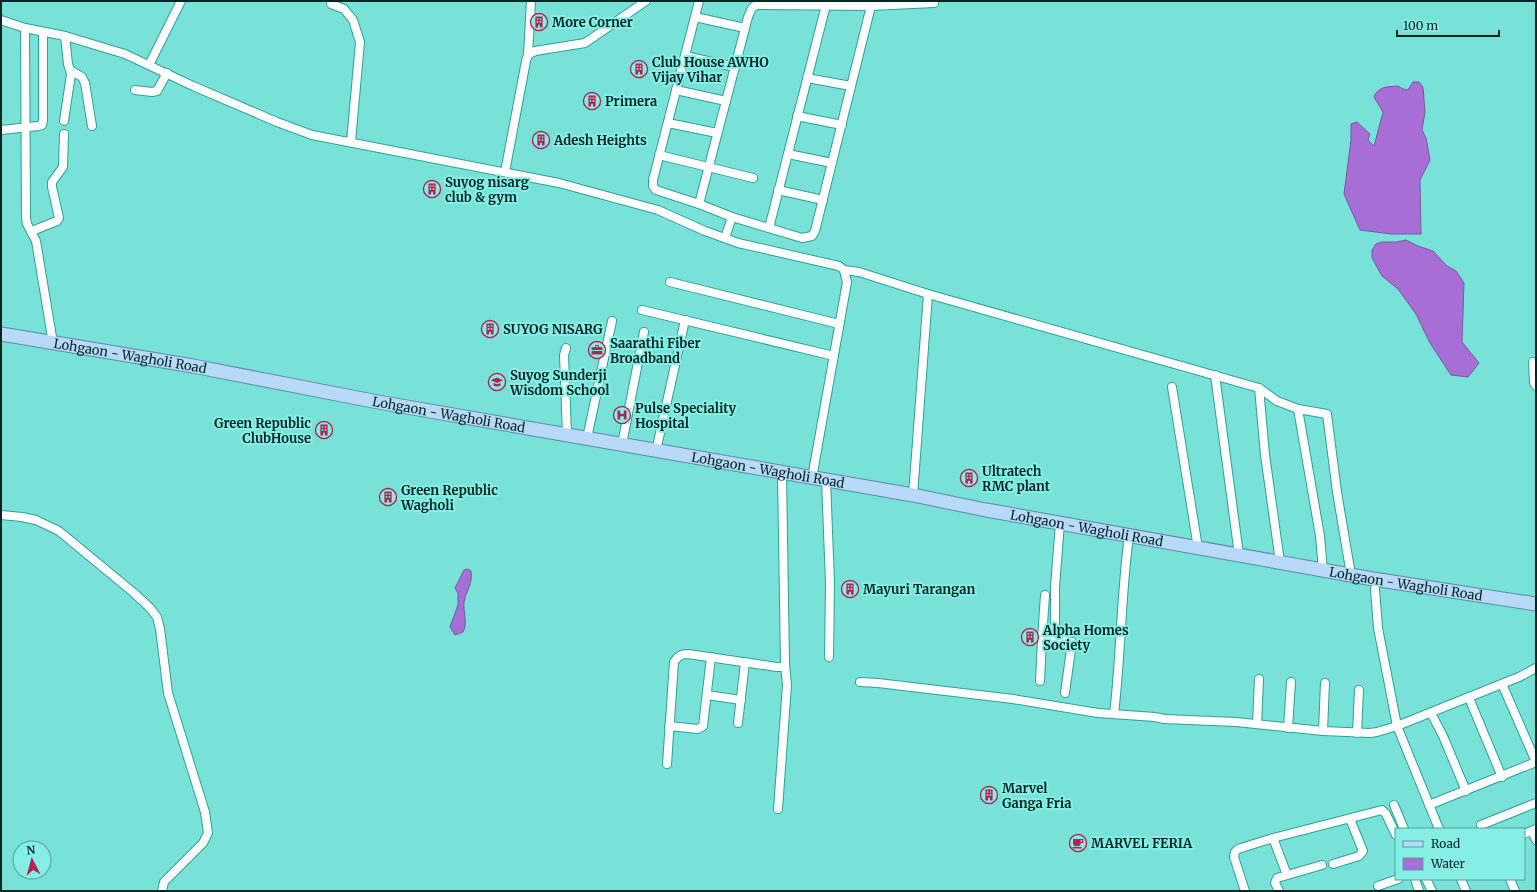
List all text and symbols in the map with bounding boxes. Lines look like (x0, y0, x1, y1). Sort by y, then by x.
building icon: More Corner (529, 12, 549, 32)
scale bar (1397, 12, 1499, 38)
place label: More Corner (552, 14, 633, 31)
text: 100 m (1403, 18, 1438, 33)
place label: Club House AWHO Vijay Vihar (651, 54, 769, 86)
building icon: Club House AWHO Vijay Vihar (629, 59, 649, 79)
building icon: Primera (582, 91, 602, 111)
place label: Primera (605, 93, 657, 110)
building icon: Adesh Heights (531, 130, 551, 150)
place label: Adesh Heights (553, 132, 647, 149)
place label: Suyog nisarg club & gym (445, 174, 529, 206)
building icon: Suyog nisarg club & gym (422, 179, 442, 199)
building icon: SUYOG NISARG (480, 319, 500, 339)
place label: SUYOG NISARG (503, 321, 603, 338)
street label: Lohgaon - Wagholi Road (52, 334, 208, 377)
place label: Saarathi Fiber Broadband (610, 335, 700, 367)
office icon: Saarathi Fiber Broadband (587, 340, 607, 360)
place label: Suyog Sunderji Wisdom School (509, 367, 610, 399)
school or university icon: Suyog Sunderji Wisdom School (487, 372, 507, 392)
street label: Lohgaon - Wagholi Road (371, 393, 527, 436)
place label: Pulse Speciality Hospital (635, 400, 737, 432)
hospital icon: Pulse Speciality Hospital (612, 405, 632, 425)
place label: Green Republic ClubHouse (214, 415, 311, 447)
building icon: Green Republic ClubHouse (314, 420, 334, 440)
street label: Lohgaon - Wagholi Road (690, 448, 846, 491)
place label: Ultratech RMC plant (982, 463, 1051, 495)
building icon: Ultratech RMC plant (959, 468, 979, 488)
place label: Green Republic Wagholi (400, 482, 498, 514)
building icon: Green Republic Wagholi (378, 487, 398, 507)
street label: Lohgaon - Wagholi Road (1009, 506, 1165, 550)
street label: Lohgaon - Wagholi Road (1328, 563, 1484, 604)
building icon: Mayuri Tarangan (840, 579, 860, 599)
place label: Mayuri Tarangan (863, 581, 975, 598)
place label: Alpha Homes Society (1042, 622, 1129, 654)
building icon: Alpha Homes Society (1020, 627, 1040, 647)
place label: Marvel Ganga Fria (1002, 780, 1071, 812)
building icon: Marvel Ganga Fria (979, 785, 999, 805)
legend (1395, 828, 1525, 880)
cafe icon: MARVEL FERIA (1068, 833, 1088, 853)
place label: MARVEL FERIA (1091, 835, 1193, 852)
text: Road (1431, 836, 1460, 851)
north arrow (12, 840, 52, 880)
text: N (26, 843, 36, 857)
text: Water (1430, 856, 1466, 871)

